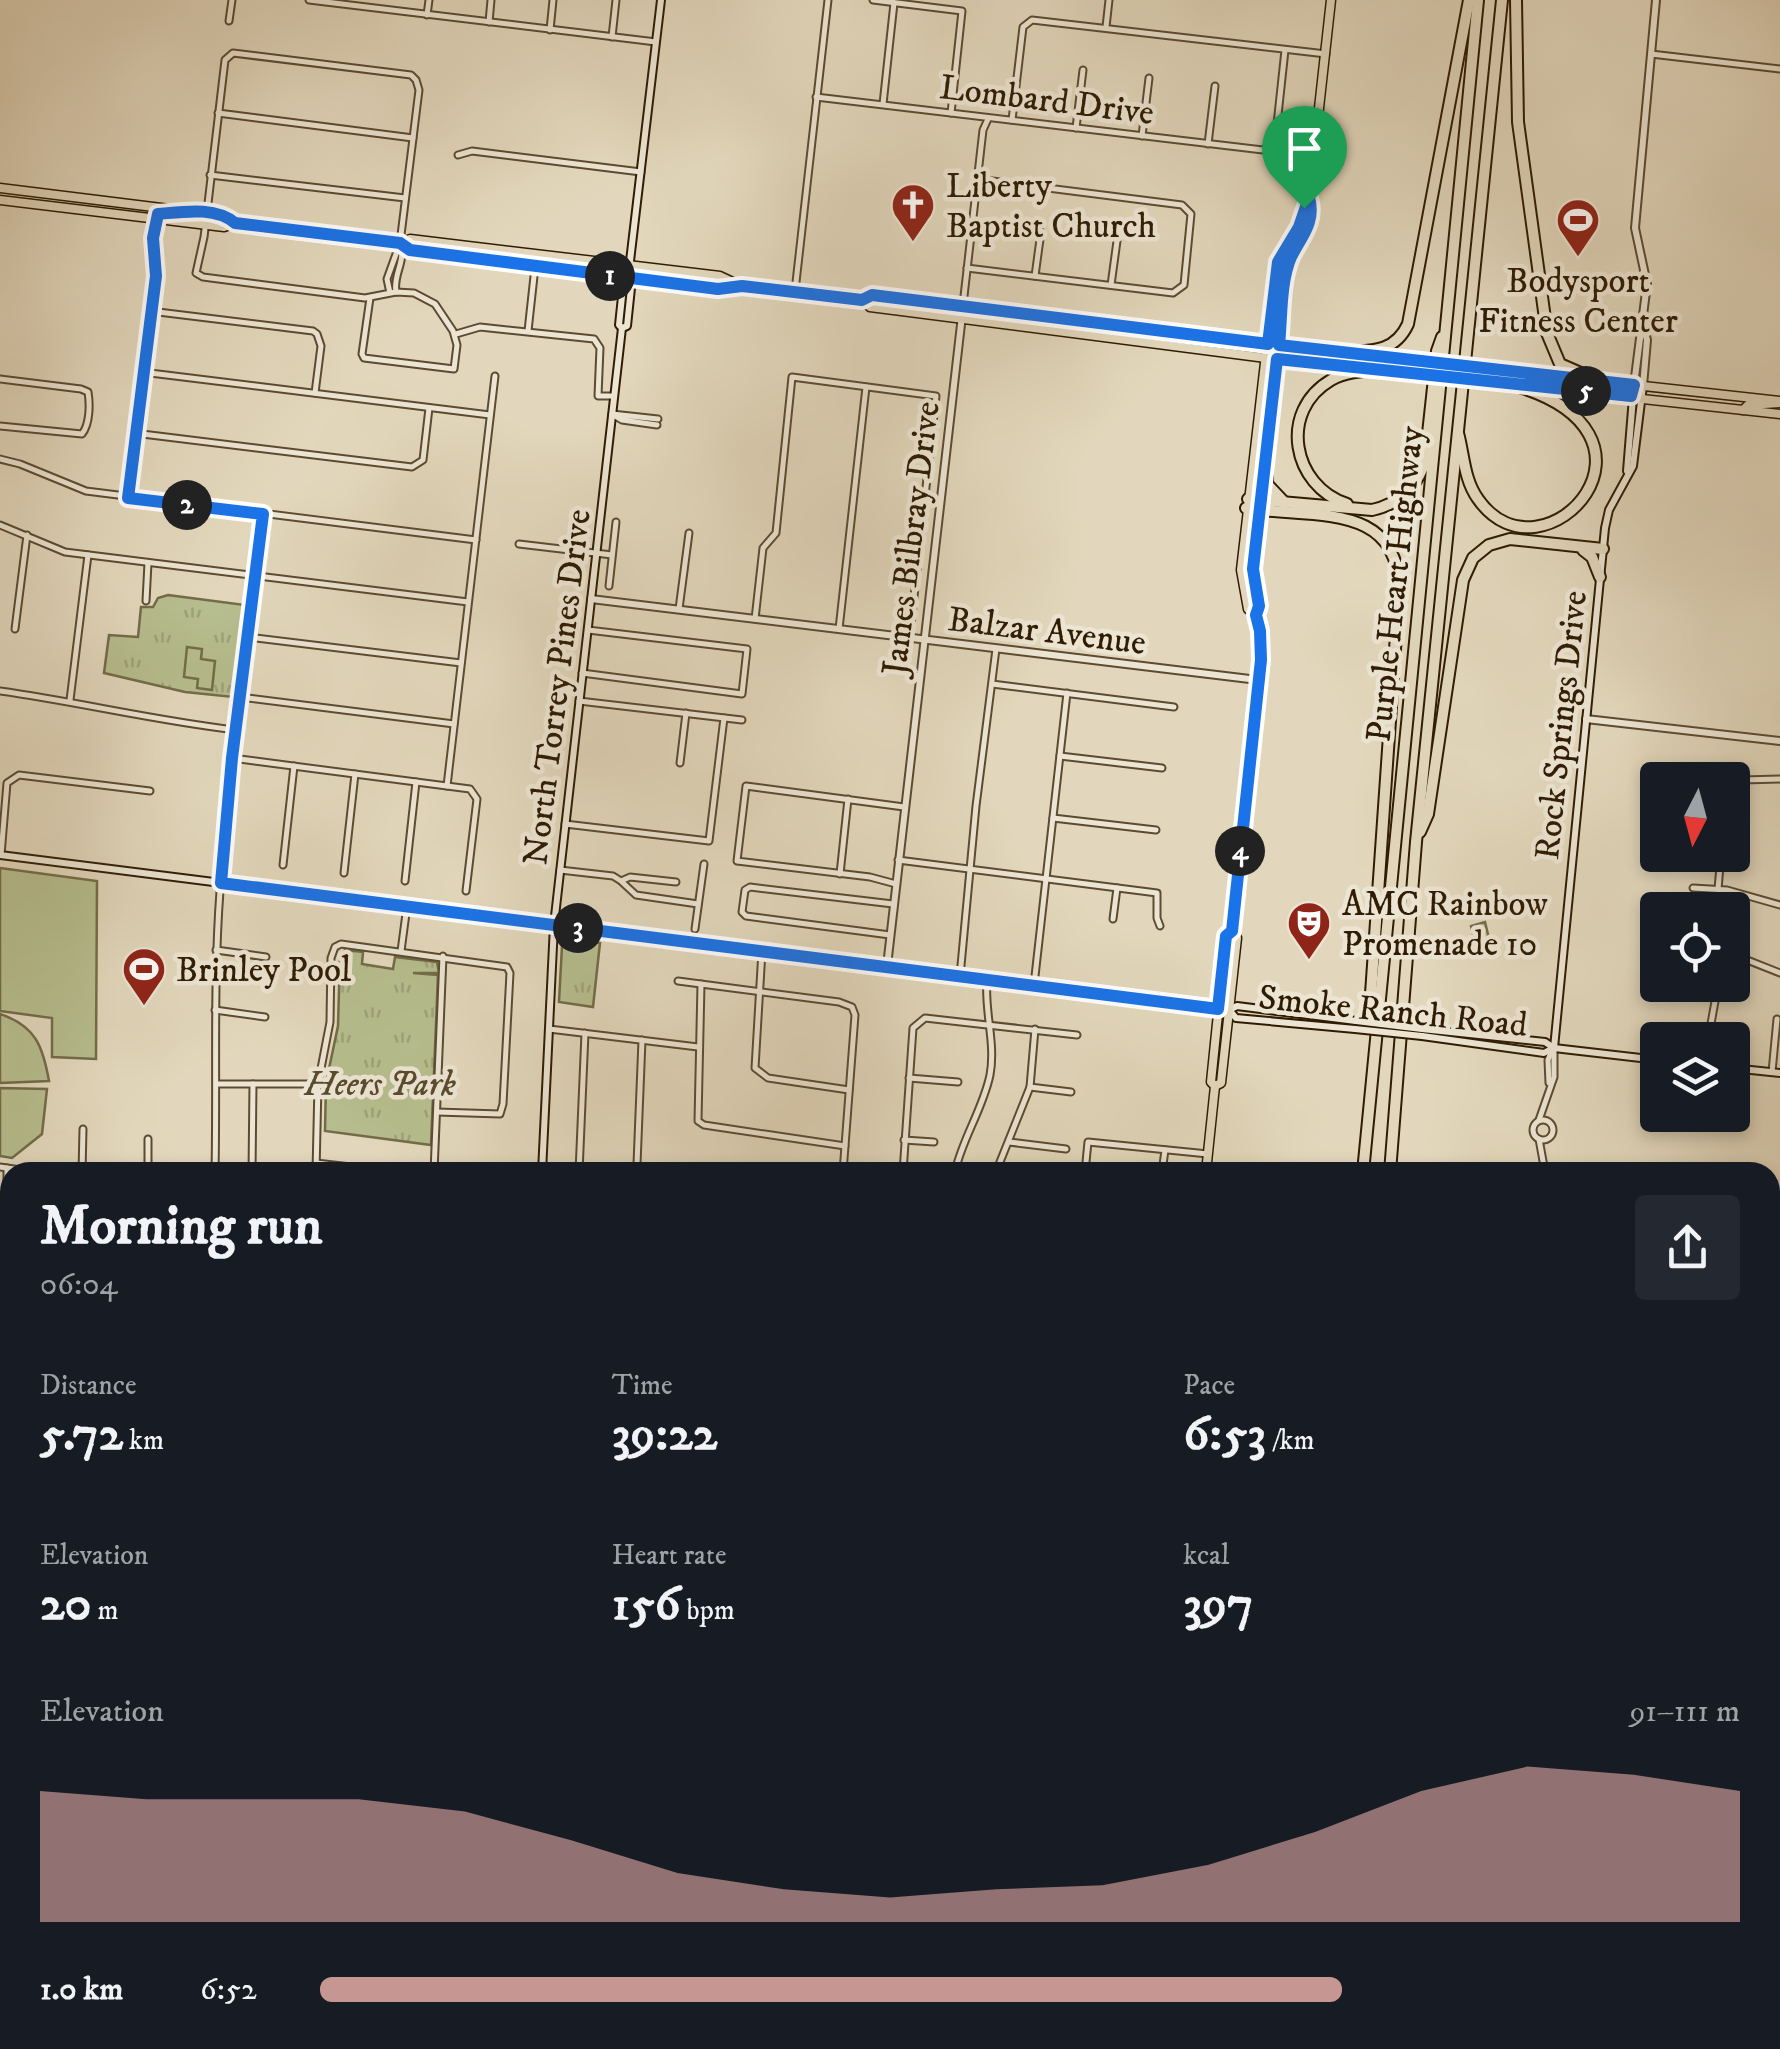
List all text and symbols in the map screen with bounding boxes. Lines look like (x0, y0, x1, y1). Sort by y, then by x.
street label: Lombard Drive (937, 66, 1156, 136)
pin (1262, 106, 1347, 209)
icon: arrive (1277, 121, 1332, 176)
place label: Liberty Baptist Church (946, 165, 1156, 249)
church icon: Liberty Baptist Church (890, 182, 936, 243)
sports icon: Bodysport Fitness Center (1555, 197, 1601, 258)
pin: 1 (585, 251, 635, 301)
text: 1 (605, 258, 615, 293)
place label: Bodysport Fitness Center (1478, 260, 1678, 344)
pin: 5 (1561, 366, 1611, 416)
text: 5 (1579, 373, 1593, 408)
street label: James Bilbray Drive (873, 399, 951, 681)
street label: Purple Heart Highway (1358, 424, 1434, 744)
pin: 2 (162, 480, 212, 530)
text: 2 (180, 487, 194, 522)
street label: North Torrey Pines Drive (514, 507, 602, 868)
street label: Rock Springs Drive (1526, 588, 1598, 862)
street label: Balzar Avenue (945, 598, 1148, 666)
north arrow (1640, 762, 1750, 872)
map controls (1640, 762, 1750, 1132)
pin: 4 (1215, 826, 1265, 876)
text: 4 (1232, 833, 1248, 868)
place label: AMC Rainbow Promenade 10 (1342, 883, 1548, 967)
button: locate (1640, 892, 1750, 1002)
theatre icon: AMC Rainbow Promenade 10 (1286, 900, 1332, 961)
pin: 3 (553, 903, 603, 953)
text: 3 (573, 910, 583, 945)
sports icon: Brinley Pool (121, 946, 167, 1007)
place label: Brinley Pool (176, 949, 352, 993)
street label: Smoke Ranch Road (1256, 976, 1530, 1048)
button: layers (1640, 1022, 1750, 1132)
park label: Heers Park (303, 1063, 456, 1107)
text: Morning run (40, 1193, 322, 1262)
button: share (1635, 1195, 1740, 1300)
text: 06:04 (40, 1265, 118, 1305)
text: Distance (40, 1368, 136, 1403)
text: Time (612, 1368, 672, 1403)
text: Pace (1183, 1368, 1235, 1403)
text: 5.72 (40, 1403, 123, 1466)
text: 39:22 (612, 1403, 717, 1466)
text: 6:53 (1183, 1403, 1266, 1466)
text: km (123, 1423, 164, 1458)
text: /km (1266, 1423, 1314, 1458)
text: Elevation (40, 1538, 148, 1573)
text: Heart rate (612, 1538, 727, 1573)
text: kcal (1183, 1538, 1229, 1573)
text: 20 (40, 1573, 91, 1636)
text: 156 (612, 1573, 681, 1636)
text: 397 (1183, 1573, 1253, 1636)
text: m (91, 1593, 119, 1628)
text: bpm (681, 1593, 735, 1628)
text: Elevation (40, 1692, 164, 1732)
text: 91–111 m (1629, 1692, 1740, 1732)
text: 1.0 km (40, 1970, 123, 2010)
text: 6:52 (200, 1970, 257, 2010)

